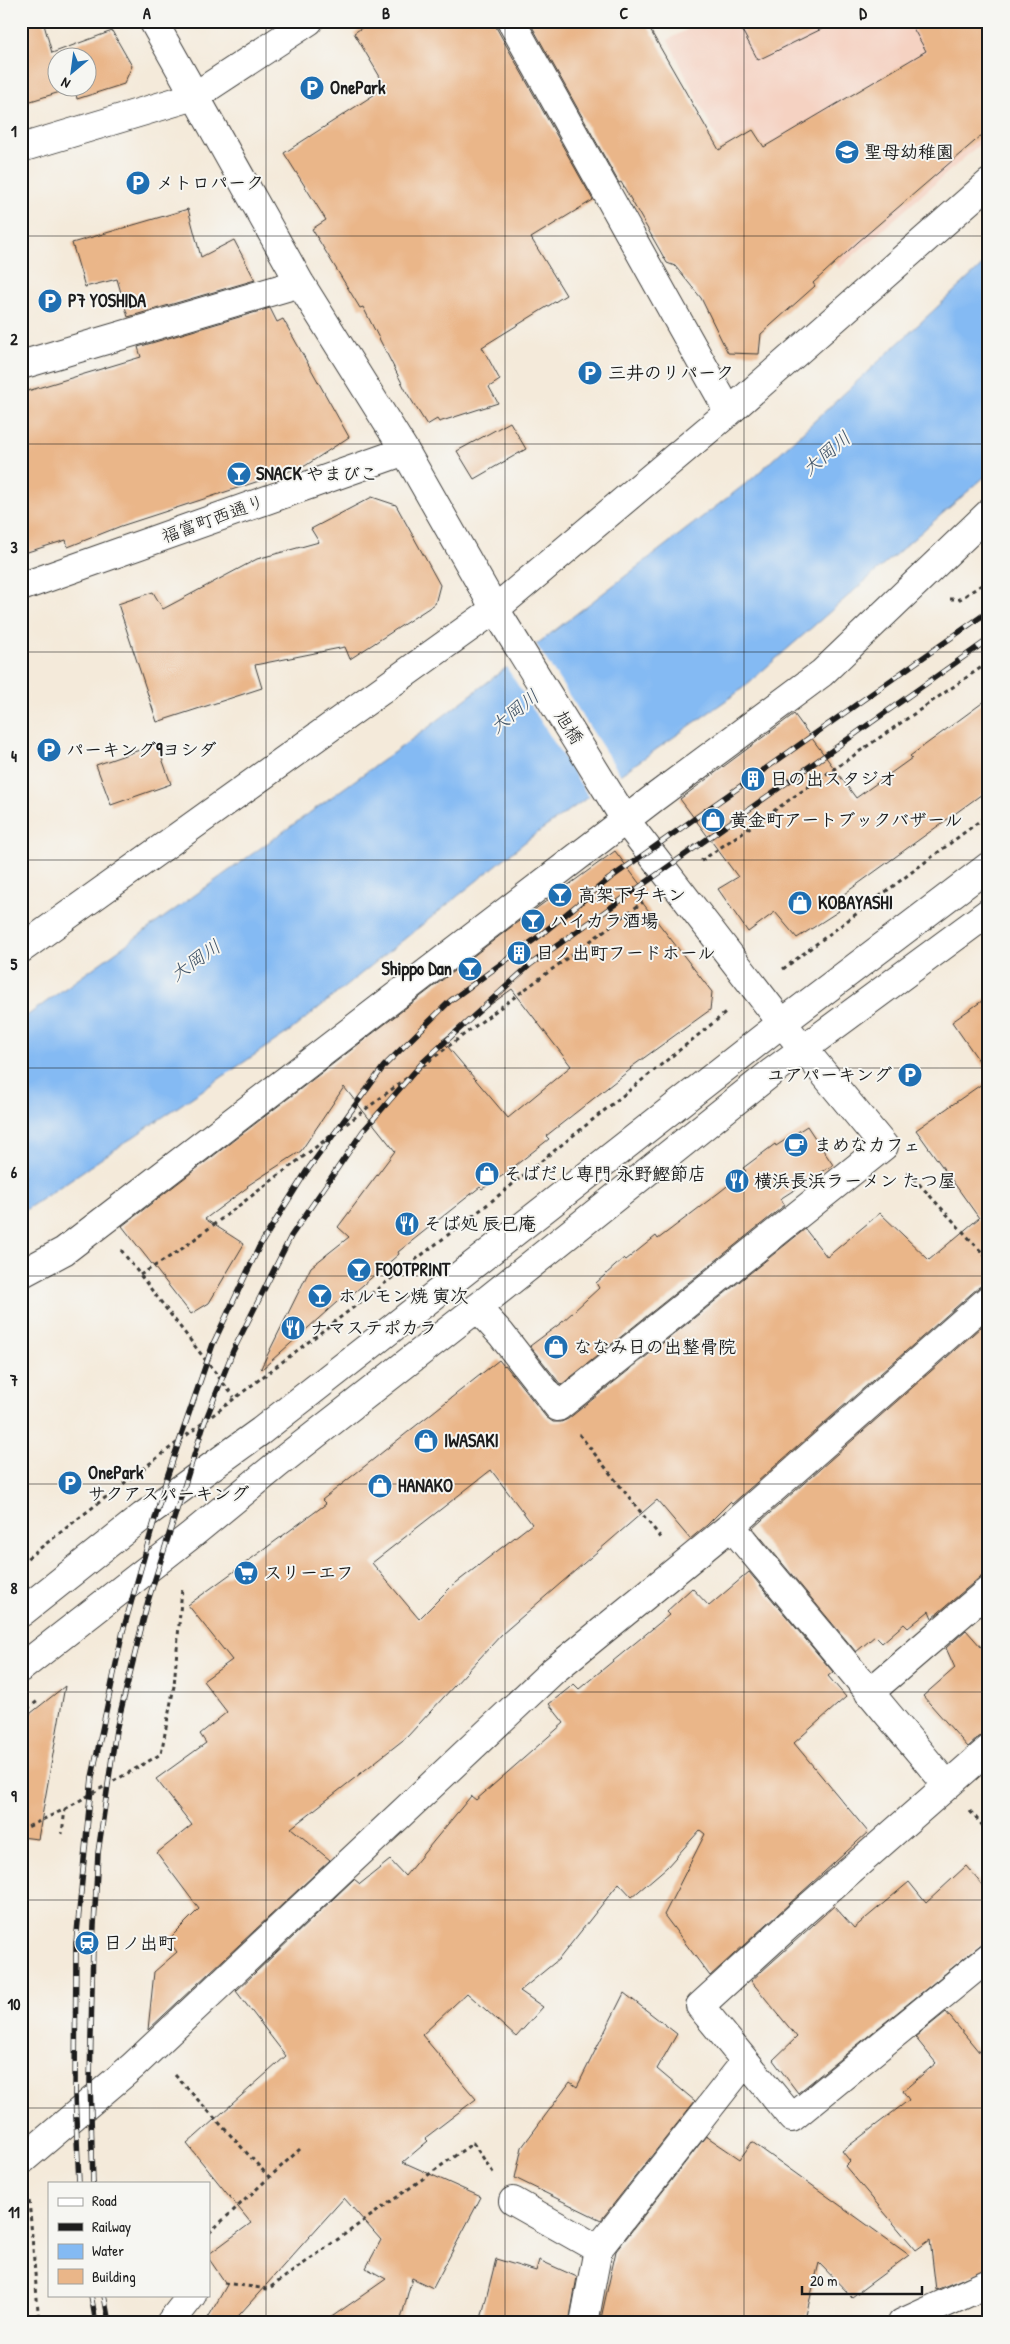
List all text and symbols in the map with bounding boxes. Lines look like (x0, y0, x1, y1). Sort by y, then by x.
text: A (143, 2, 151, 24)
text: B (382, 2, 390, 24)
text: C (620, 2, 629, 24)
text: D (859, 2, 867, 24)
north arrow (48, 48, 98, 98)
text: N (57, 73, 73, 94)
parking icon: OnePark (299, 75, 325, 101)
place label: OnePark (330, 75, 386, 100)
text: 1 (11, 120, 17, 142)
school or university icon: 聖母幼稚園 (834, 139, 860, 165)
place label: 聖母幼稚園 (864, 139, 954, 164)
parking icon: メトロパーク (125, 170, 151, 196)
place label: メトロパーク (156, 170, 264, 195)
parking icon: P7 YOSHIDA (37, 288, 63, 314)
place label: P7 YOSHIDA (68, 288, 146, 313)
text: 2 (10, 328, 18, 350)
parking icon: 三井のリパーク (577, 360, 603, 386)
place label: 三井のリパーク (608, 360, 734, 385)
water label: 大岡川 (796, 425, 856, 481)
bar icon: SNACK やまびこ (226, 461, 252, 487)
place label: SNACK やまびこ (256, 461, 378, 486)
street label: 福富町西通り (158, 488, 268, 549)
text: 3 (10, 536, 18, 558)
water label: 大岡川 (484, 683, 544, 739)
street label: 旭橋 (549, 705, 590, 749)
parking icon: パーキング9ヨシダ (36, 737, 62, 763)
place label: パーキング9ヨシダ (66, 737, 217, 762)
text: 4 (11, 745, 17, 767)
building icon: 日の出スタジオ (740, 766, 766, 792)
place label: 日の出スタジオ (770, 766, 896, 791)
shop icon: 黄金町アートブックバザール (700, 807, 726, 833)
place label: 黄金町アートブックバザール (730, 807, 962, 832)
bar icon: 高架下チキン (547, 882, 573, 908)
place label: 高架下チキン (578, 882, 686, 907)
shop icon: KOBAYASHI (787, 890, 813, 916)
place label: KOBAYASHI (818, 890, 893, 915)
bar icon: ハイカラ酒場 (520, 908, 546, 934)
place label: ハイカラ酒場 (550, 908, 658, 933)
water label: 大岡川 (164, 933, 226, 987)
building icon: 日ノ出町フードホール (506, 940, 532, 966)
place label: 日ノ出町フードホール (536, 940, 715, 965)
text: 5 (11, 953, 18, 975)
place label: Shippo Dan (382, 956, 452, 982)
bar icon: Shippo Dan (457, 956, 483, 982)
place label: ユアパーキング (767, 1062, 892, 1087)
parking icon: ユアパーキング (897, 1062, 923, 1088)
cafe icon: まめなカフェ (783, 1132, 809, 1158)
place label: まめなカフェ (814, 1132, 921, 1157)
text: 6 (11, 1161, 18, 1183)
shop icon: そばだし専門 永野鰹節店 (474, 1161, 500, 1187)
place label: そばだし専門 永野鰹節店 (504, 1161, 706, 1186)
restaurant icon: 横浜長浜ラーメン たつ屋 (724, 1168, 750, 1194)
place label: 横浜長浜ラーメン たつ屋 (754, 1168, 956, 1193)
restaurant icon: そば処 辰巳庵 (394, 1211, 420, 1237)
place label: そば処 辰巳庵 (424, 1211, 536, 1236)
bar icon: FOOTPRINT (346, 1257, 372, 1283)
place label: FOOTPRINT (375, 1257, 451, 1282)
bar icon: ホルモン焼 寅次 (307, 1283, 333, 1309)
place label: ホルモン焼 寅次 (338, 1283, 468, 1308)
restaurant icon: ナマステポカラ (280, 1315, 306, 1341)
place label: ナマステポカラ (310, 1315, 437, 1340)
shop icon: ななみ日の出整骨院 (543, 1334, 569, 1360)
place label: ななみ日の出整骨院 (574, 1334, 736, 1359)
text: 7 (9, 1369, 18, 1391)
shop icon: IWASAKI (413, 1428, 439, 1454)
place label: IWASAKI (444, 1428, 499, 1453)
place label: OnePark サクアスパーキング (88, 1460, 249, 1506)
parking icon: OnePark サクアスパーキング (57, 1470, 83, 1496)
shop icon: HANAKO (367, 1473, 393, 1499)
place label: HANAKO (398, 1473, 453, 1498)
supermarket icon: スリーエフ (233, 1560, 259, 1586)
place label: スリーエフ (264, 1560, 354, 1585)
text: 8 (11, 1577, 18, 1599)
text: 9 (11, 1785, 17, 1807)
station icon: 日ノ出町 (74, 1930, 100, 1956)
place label: 日ノ出町 (104, 1930, 176, 1955)
text: 10 (8, 1993, 20, 2015)
legend (48, 2182, 210, 2296)
text: Road (92, 2190, 117, 2211)
text: 11 (8, 2201, 20, 2223)
text: Railway (92, 2216, 131, 2237)
text: Water (92, 2240, 124, 2261)
scale bar (802, 2264, 922, 2296)
text: Building (92, 2266, 136, 2287)
text: 20 m (810, 2270, 837, 2291)

